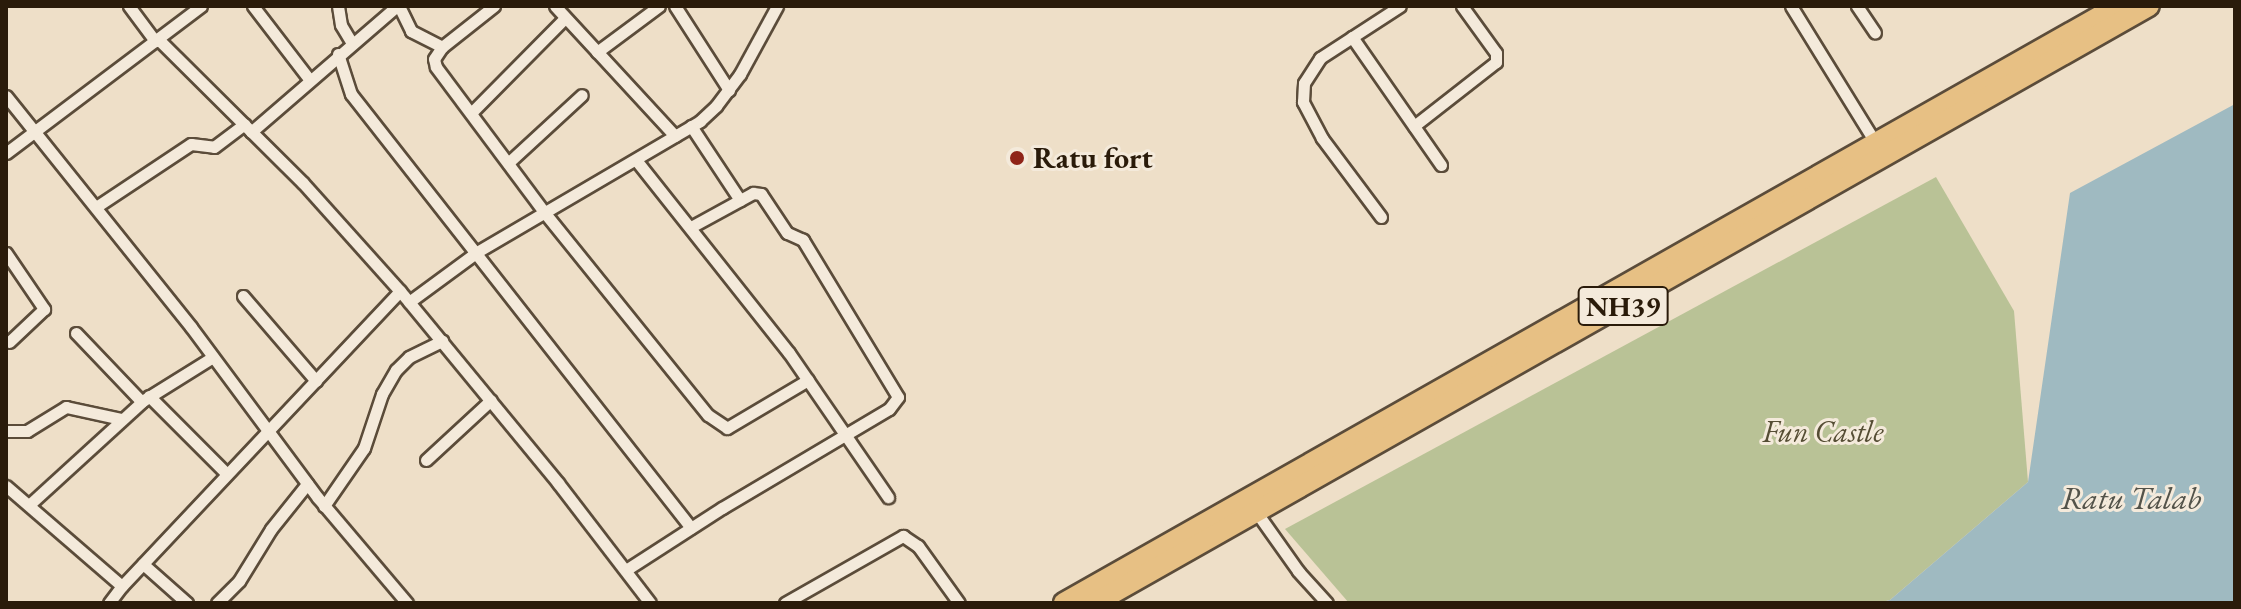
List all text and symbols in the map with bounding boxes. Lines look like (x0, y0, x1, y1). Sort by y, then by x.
place label: Ratu fort (1033, 140, 1153, 176)
marker: Ratu fort (1008, 149, 1026, 167)
road number: NH39 (1577, 282, 1669, 330)
park label: Fun Castle (1763, 414, 1883, 450)
water label: Ratu Talab (2061, 479, 2201, 517)

